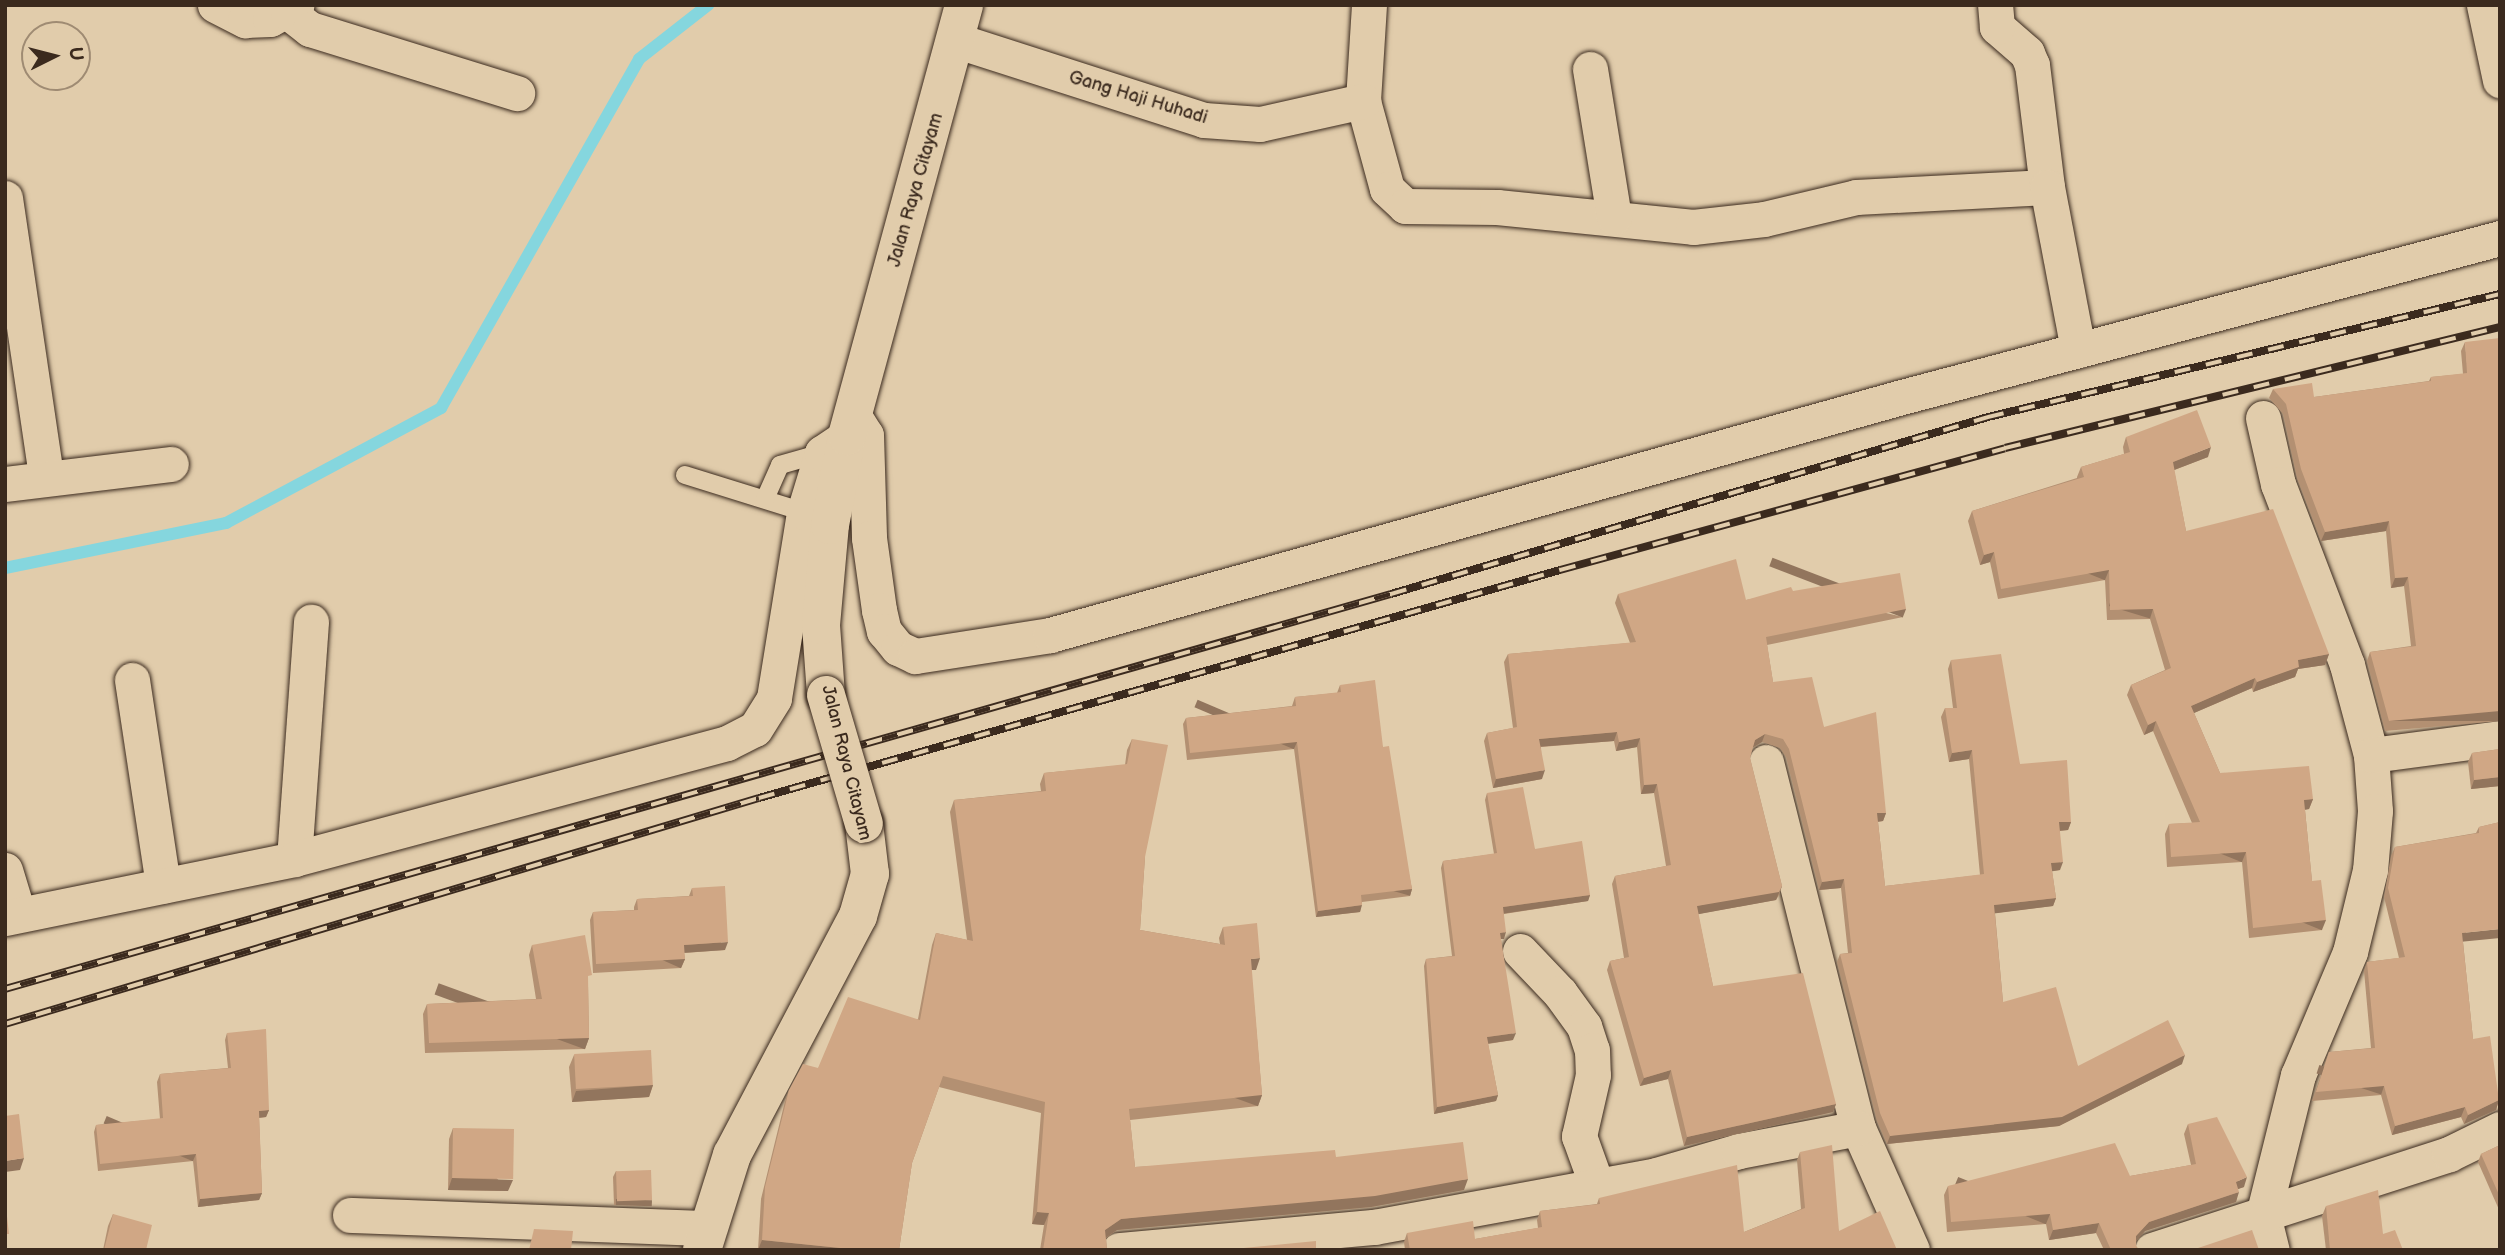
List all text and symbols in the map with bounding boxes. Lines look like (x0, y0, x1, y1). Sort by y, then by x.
north arrow (21, 21, 91, 91)
text: U (63, 46, 88, 62)
street label: Gang Haji Huhadi (1066, 67, 1210, 129)
street label: Jalan Raya Citayam (884, 111, 948, 269)
street label: Jalan Raya Citayam (816, 683, 876, 843)

